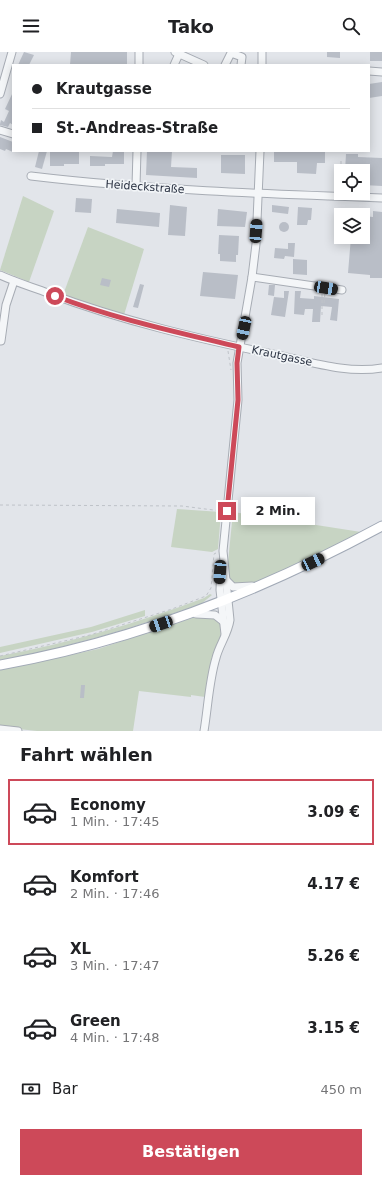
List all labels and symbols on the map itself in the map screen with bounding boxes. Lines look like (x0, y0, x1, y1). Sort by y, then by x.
street label: Heideckstraße (105, 178, 185, 196)
car (249, 219, 263, 243)
car (313, 280, 339, 296)
route start (46, 287, 64, 305)
car (236, 315, 252, 341)
street label: Krautgasse (250, 343, 314, 369)
callout: 2 Min. (241, 497, 315, 525)
route end (218, 502, 236, 520)
car (300, 551, 326, 573)
car (213, 560, 227, 584)
car (148, 614, 174, 634)

